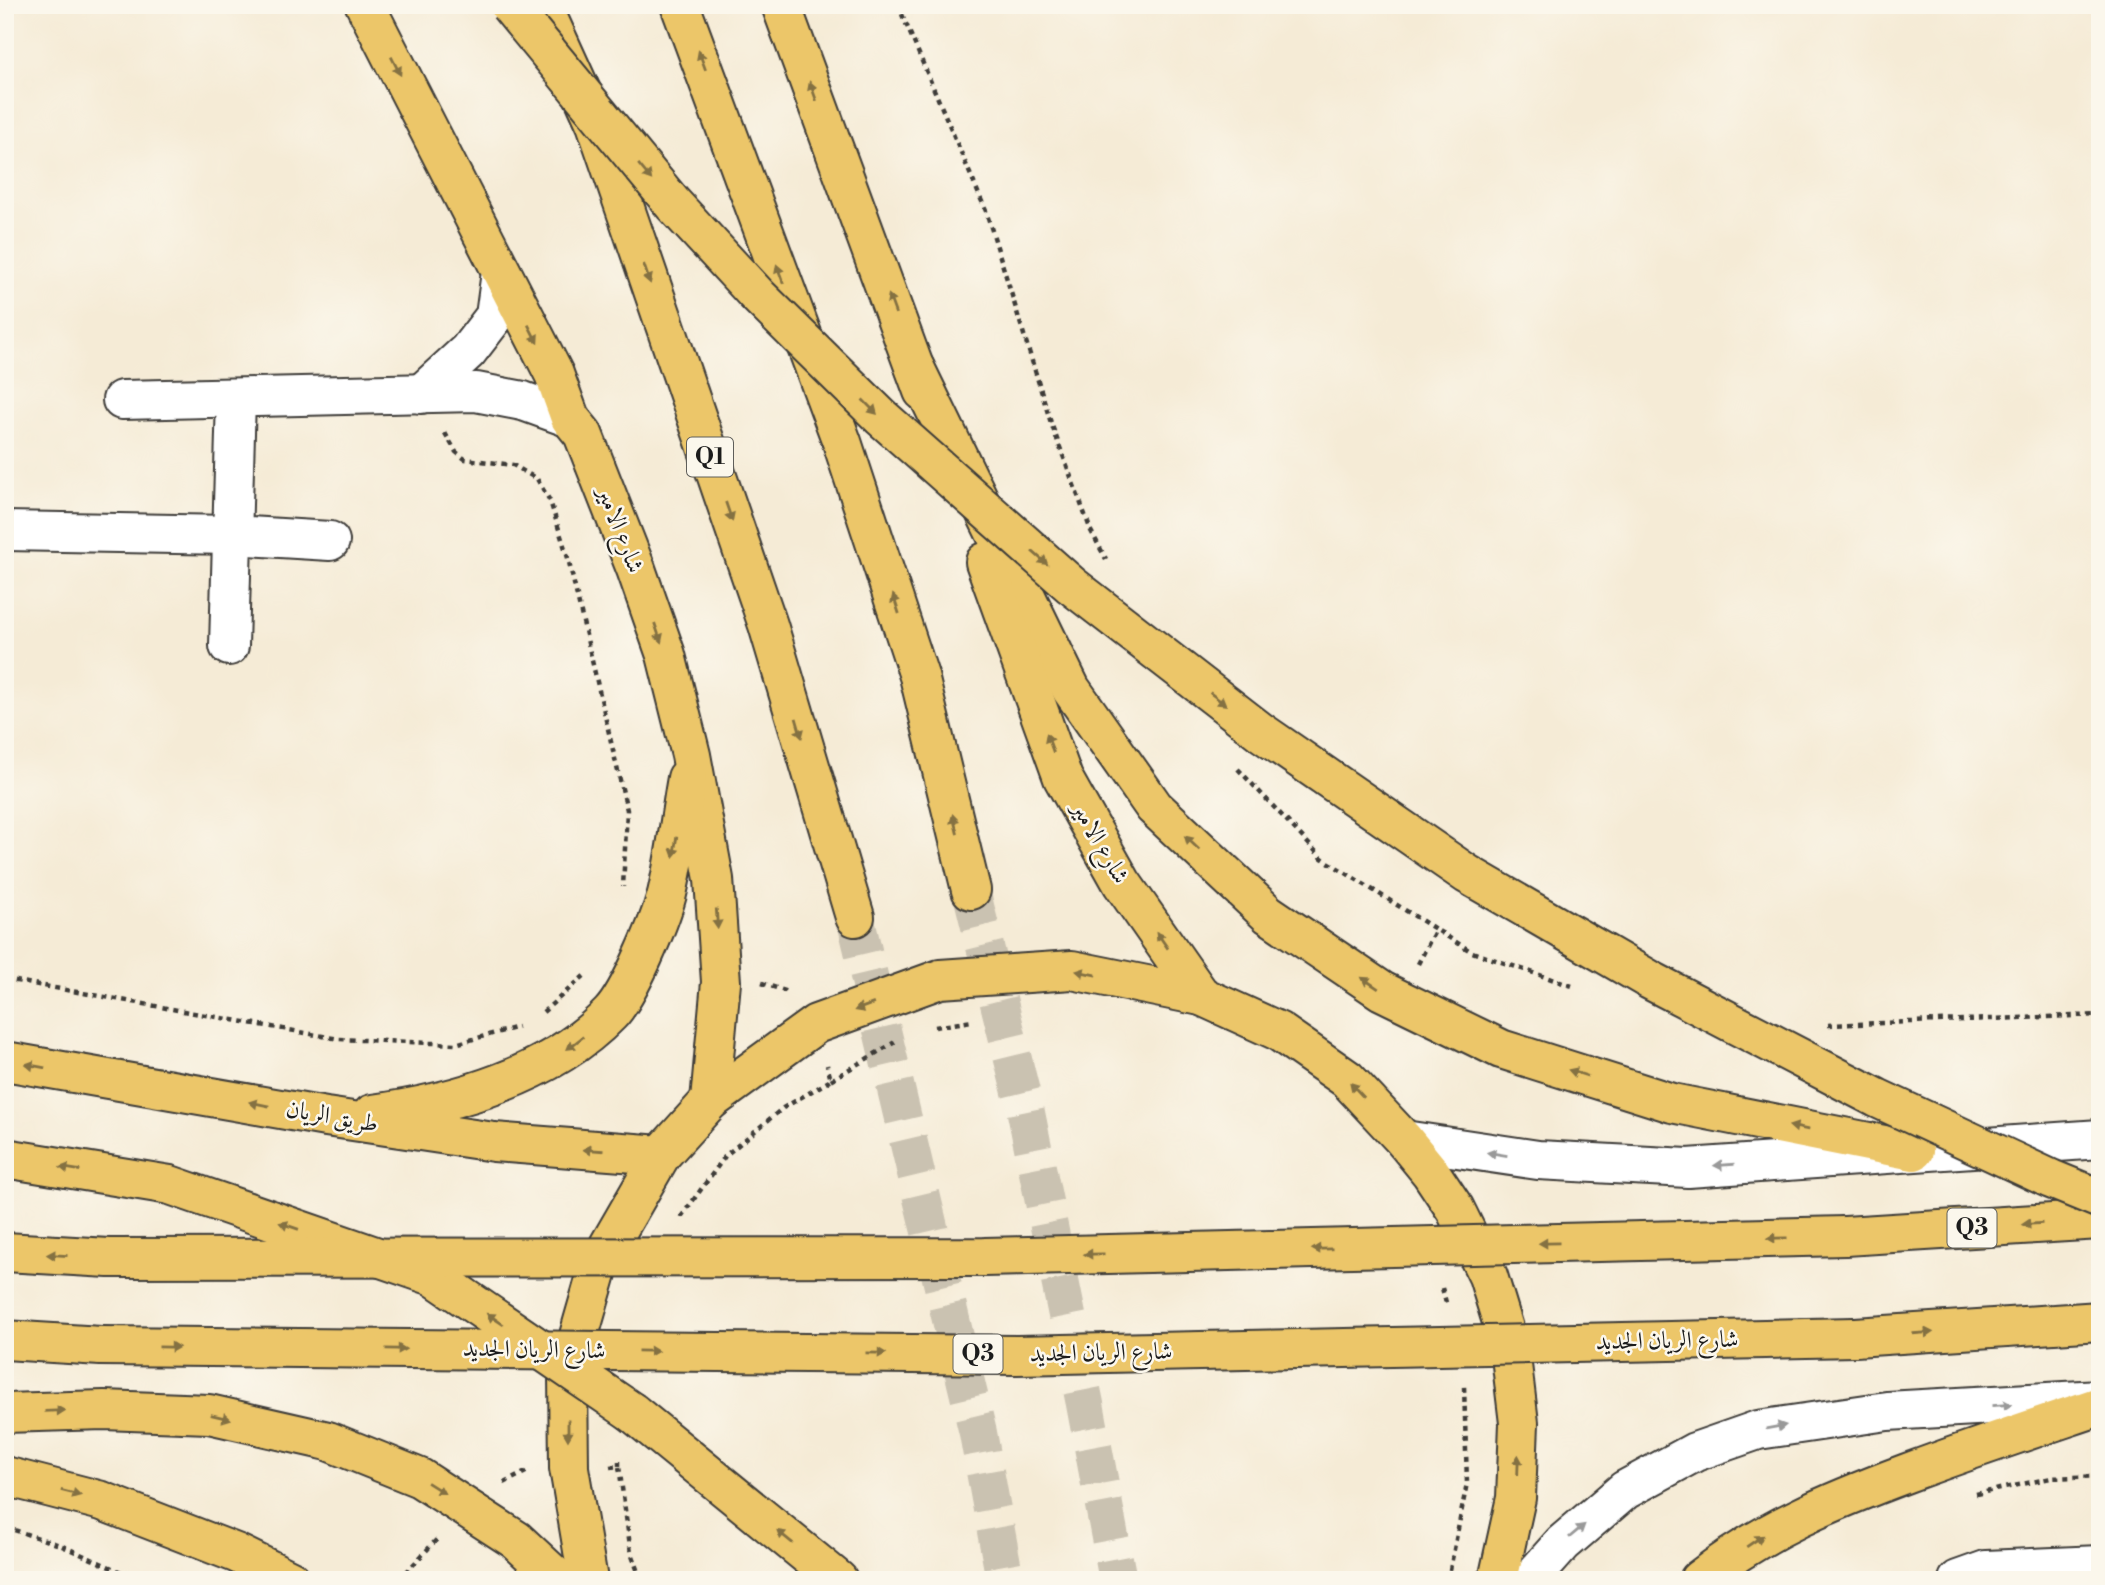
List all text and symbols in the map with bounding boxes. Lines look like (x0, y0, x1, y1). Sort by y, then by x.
one-way arrow (696, 50, 707, 71)
one-way arrow (390, 56, 401, 76)
one-way arrow (807, 81, 818, 102)
one-way arrow (637, 163, 652, 180)
one-way arrow (642, 263, 653, 284)
one-way arrow (774, 264, 785, 285)
one-way arrow (886, 294, 897, 315)
one-way arrow (528, 324, 539, 344)
one-way arrow (861, 398, 878, 414)
road number: Q1 (687, 438, 733, 477)
street label: شارع الامير (585, 480, 650, 579)
one-way arrow (724, 502, 735, 523)
one-way arrow (1031, 550, 1049, 566)
one-way arrow (890, 594, 901, 615)
one-way arrow (653, 623, 664, 644)
one-way arrow (1209, 692, 1227, 706)
one-way arrow (794, 718, 804, 739)
one-way arrow (1044, 733, 1055, 754)
street label: شارع الامير (1060, 794, 1135, 891)
one-way arrow (949, 813, 960, 835)
one-way arrow (1183, 835, 1201, 851)
one-way arrow (669, 836, 680, 858)
one-way arrow (712, 909, 723, 931)
one-way arrow (1155, 931, 1169, 949)
one-way arrow (1075, 967, 1097, 978)
one-way arrow (1361, 976, 1379, 990)
one-way arrow (854, 1002, 875, 1013)
one-way arrow (566, 1036, 584, 1051)
one-way arrow (24, 1060, 46, 1071)
one-way arrow (1568, 1068, 1589, 1078)
one-way arrow (1350, 1082, 1366, 1099)
street label: طريق الريان (284, 1094, 380, 1140)
one-way arrow (248, 1098, 270, 1109)
one-way arrow (1788, 1122, 1810, 1133)
one-way arrow (582, 1144, 604, 1155)
one-way arrow (1486, 1148, 1508, 1159)
one-way arrow (1712, 1160, 1734, 1171)
one-way arrow (59, 1163, 81, 1174)
road number: Q3 (1948, 1208, 1996, 1247)
one-way arrow (2020, 1219, 2042, 1230)
one-way arrow (279, 1220, 300, 1231)
one-way arrow (1765, 1232, 1787, 1244)
one-way arrow (1538, 1238, 1560, 1249)
one-way arrow (1310, 1243, 1332, 1255)
one-way arrow (1083, 1249, 1105, 1260)
one-way arrow (46, 1250, 68, 1261)
one-way arrow (486, 1312, 504, 1326)
street label: شارع الريان الجديد (1595, 1325, 1739, 1361)
one-way arrow (1912, 1327, 1934, 1338)
street label: شارع الريان الجديد (462, 1334, 606, 1370)
road number: Q3 (954, 1334, 1002, 1373)
street label: شارع الريان الجديد (1029, 1337, 1173, 1373)
one-way arrow (158, 1341, 180, 1353)
one-way arrow (386, 1343, 408, 1355)
one-way arrow (638, 1346, 660, 1357)
one-way arrow (865, 1348, 887, 1359)
one-way arrow (1992, 1399, 2014, 1410)
one-way arrow (44, 1406, 66, 1417)
one-way arrow (210, 1412, 232, 1423)
one-way arrow (562, 1419, 574, 1441)
one-way arrow (1765, 1421, 1787, 1432)
one-way arrow (1512, 1453, 1523, 1475)
one-way arrow (426, 1481, 446, 1494)
one-way arrow (60, 1488, 82, 1499)
one-way arrow (1569, 1524, 1586, 1539)
one-way arrow (777, 1529, 795, 1544)
one-way arrow (1745, 1534, 1764, 1547)

